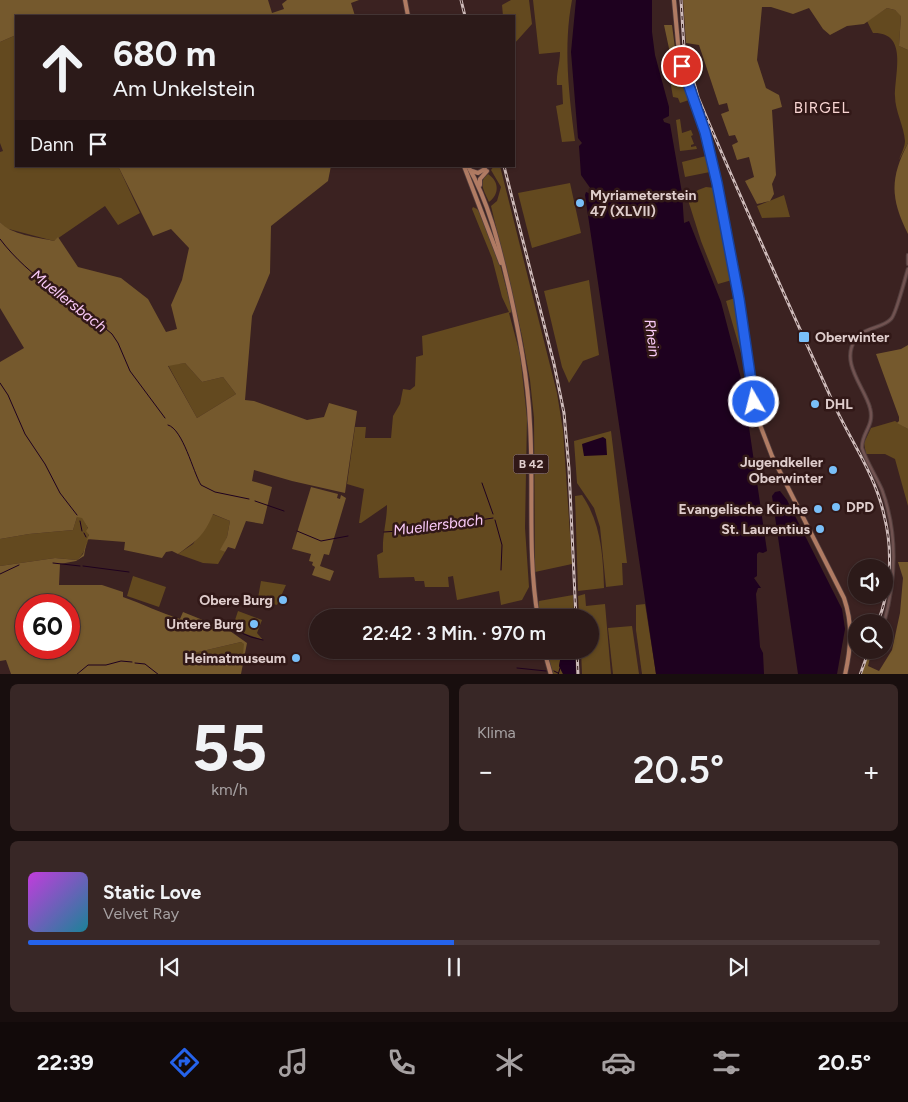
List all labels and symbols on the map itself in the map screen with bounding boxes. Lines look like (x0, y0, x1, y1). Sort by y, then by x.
pin (661, 45, 703, 87)
district label: BIRGEL (794, 99, 850, 117)
place label: Myriameterstein 47 (XLVII) (590, 187, 696, 220)
marker: Myriameterstein 47 (XLVII) (574, 197, 586, 209)
water label: Muellersbach (28, 266, 110, 336)
water label: Rhein (640, 318, 664, 358)
place label: Oberwinter (815, 329, 890, 346)
marker: Oberwinter (797, 330, 811, 344)
position arrow (727, 375, 779, 427)
place label: DHL (825, 396, 853, 413)
marker: DHL (809, 398, 821, 410)
road number: B 42 (514, 454, 548, 474)
place label: Jugendkeller Oberwinter (740, 454, 824, 487)
marker: Jugendkeller Oberwinter (827, 464, 839, 476)
place label: DPD (846, 499, 874, 516)
place label: Evangelische Kirche (679, 501, 808, 518)
marker: DPD (830, 501, 842, 513)
marker: Evangelische Kirche (812, 503, 824, 515)
water label: Muellersbach (392, 511, 484, 539)
place label: St. Laurentius (721, 521, 810, 538)
marker: St. Laurentius (814, 523, 826, 535)
place label: Obere Burg (199, 592, 273, 609)
speed limit sign: 60 (15, 594, 80, 659)
marker: Obere Burg (277, 594, 289, 606)
place label: Untere Burg (166, 616, 244, 633)
marker: Untere Burg (248, 618, 260, 630)
place label: Heimatmuseum (184, 650, 286, 667)
marker: Heimatmuseum (290, 652, 302, 664)

